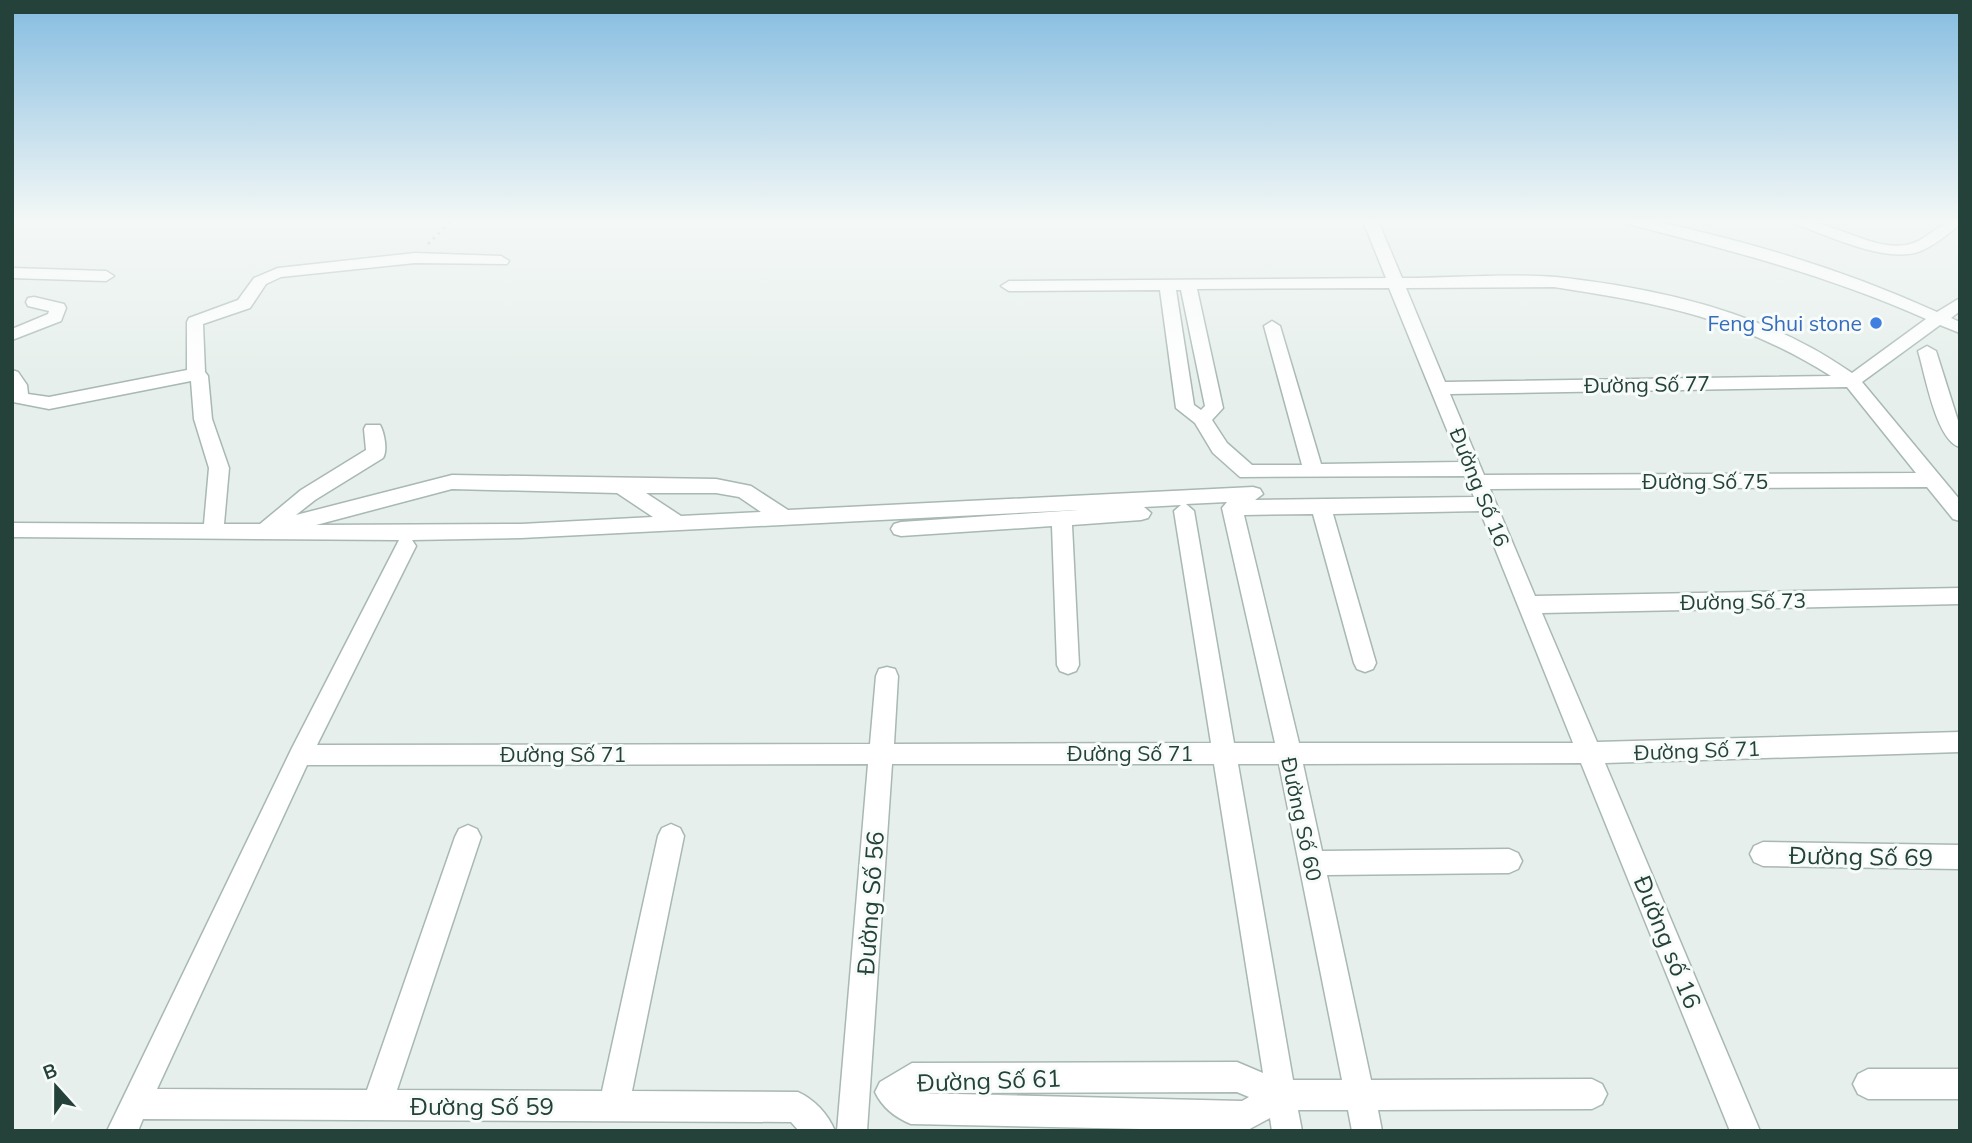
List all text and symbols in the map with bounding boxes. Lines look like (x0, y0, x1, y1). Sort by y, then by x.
place label: Feng Shui stone (1707, 310, 1862, 336)
marker: Feng Shui stone (1868, 315, 1884, 331)
street label: Đường Số 77 (1584, 370, 1710, 398)
street label: Đường Số 16 (1444, 424, 1516, 550)
street label: Đường Số 75 (1642, 468, 1768, 494)
street label: Đường Số 73 (1680, 587, 1806, 615)
street label: Đường Số 71 (1634, 735, 1760, 765)
street label: Đường Số 71 (1067, 740, 1193, 766)
street label: Đường Số 71 (500, 741, 626, 767)
street label: Đường Số 60 (1276, 755, 1328, 883)
street label: Đường Số 56 (850, 830, 890, 976)
street label: Đường Số 69 (1789, 840, 1933, 872)
street label: Đường số 16 (1628, 871, 1708, 1013)
north arrow (21, 1052, 91, 1122)
text: B (39, 1058, 60, 1085)
street label: Đường Số 61 (917, 1062, 1061, 1098)
street label: Đường Số 59 (410, 1091, 554, 1121)

